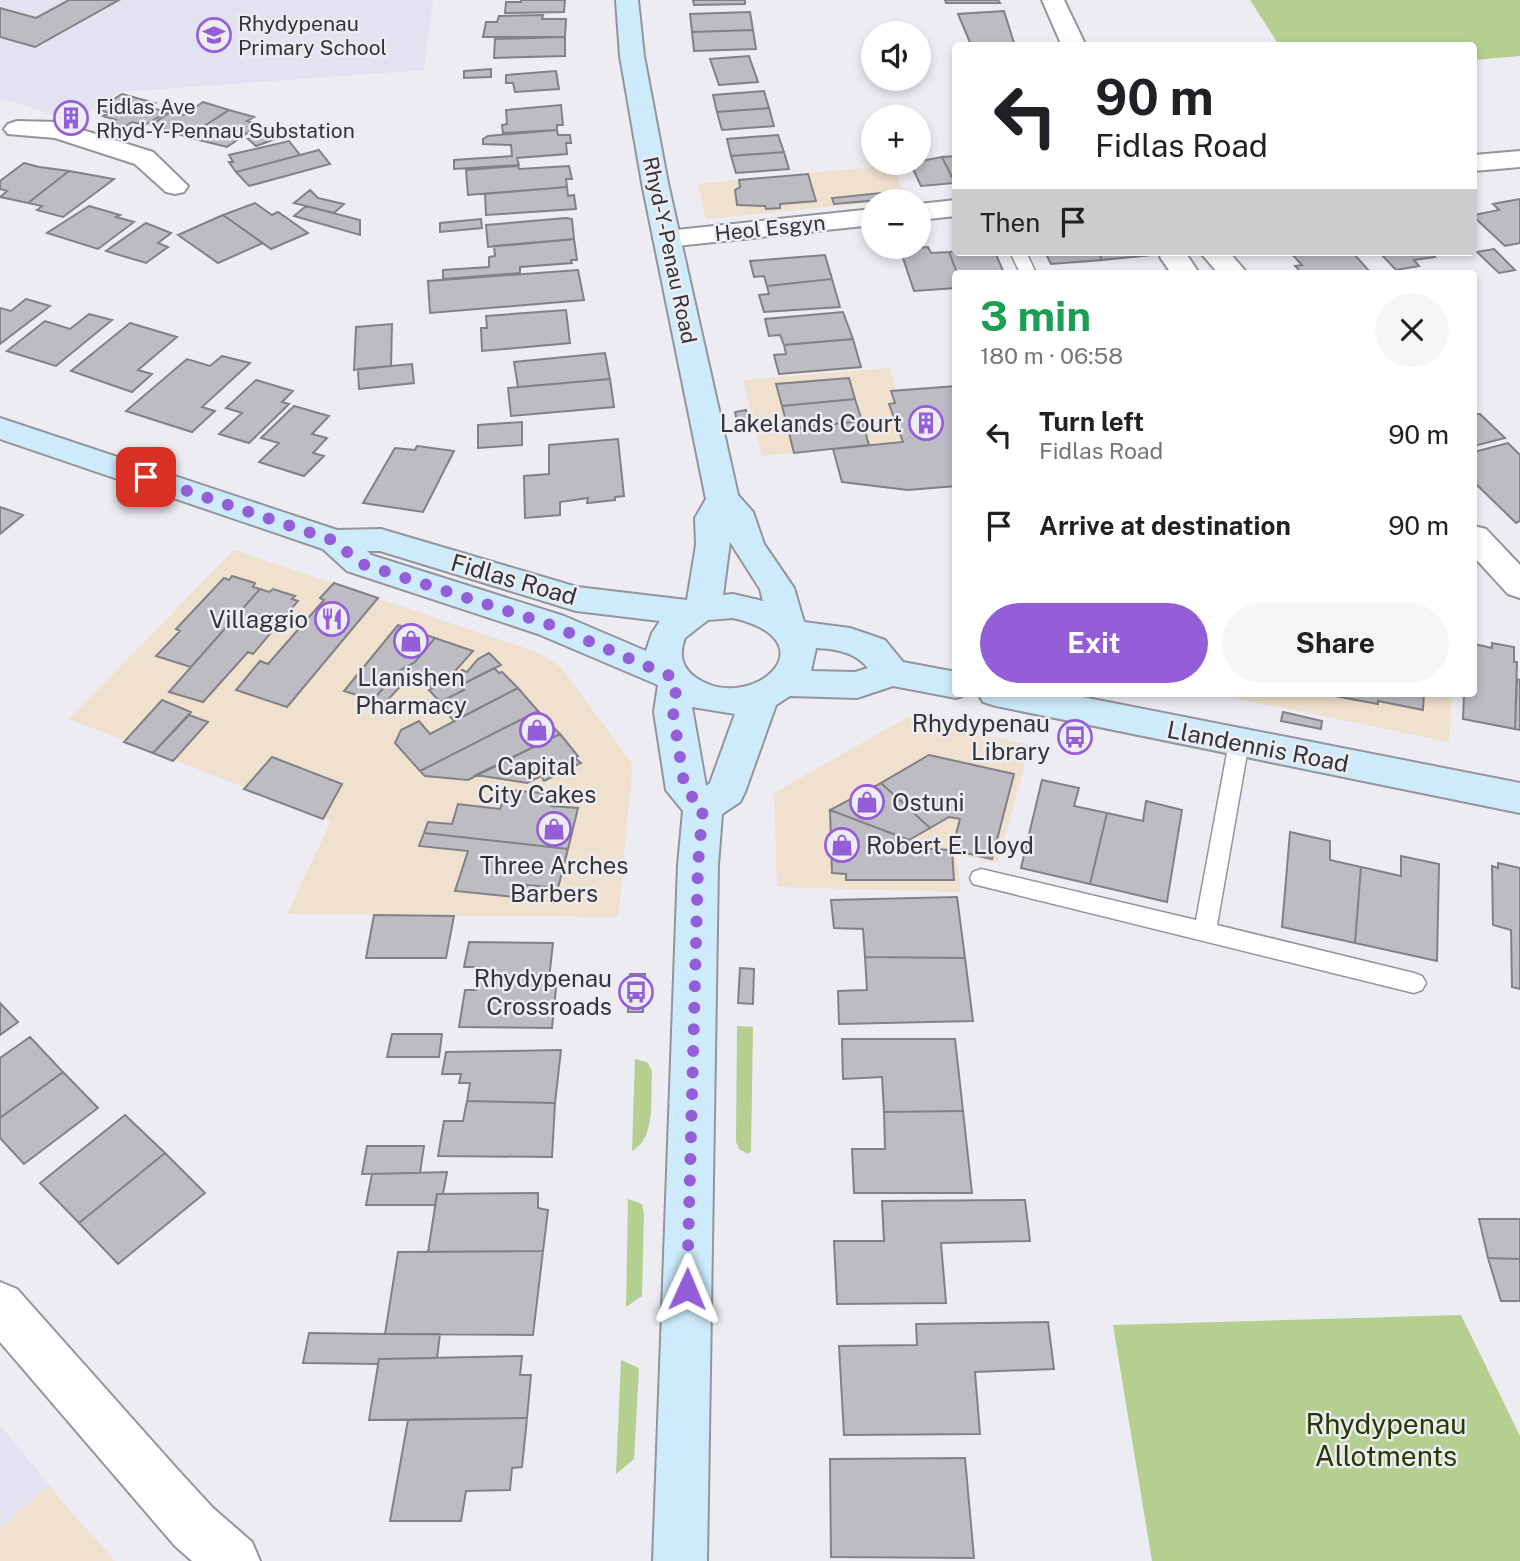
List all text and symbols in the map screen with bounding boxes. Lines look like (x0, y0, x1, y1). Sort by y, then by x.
place label: Rhydypenau Primary School (238, 11, 387, 60)
school or university icon: Rhydypenau Primary School (195, 16, 233, 54)
map controls (861, 21, 931, 259)
button: sound (861, 21, 931, 91)
text: 90 m (1095, 68, 1214, 126)
icon: left (980, 70, 1071, 161)
place label: Fidlas Ave Rhyd-Y-Pennau Substation (96, 94, 355, 143)
building icon: Fidlas Ave Rhyd-Y-Pennau Substation (52, 99, 90, 137)
button: + (861, 105, 931, 175)
text: Fidlas Road (1095, 127, 1268, 164)
street label: Rhyd-Y-Penau Road (638, 154, 702, 346)
button: − (861, 189, 931, 259)
icon: arrive (1054, 203, 1092, 241)
text: Then (980, 207, 1040, 238)
street label: Heol Esgyn (713, 210, 827, 246)
text: 3 min (980, 291, 1091, 340)
button: close (1375, 293, 1449, 367)
text: 180 m · 06:58 (980, 342, 1123, 369)
building icon: Lakelands Court (907, 404, 945, 442)
text: Turn left (1039, 406, 1144, 437)
place label: Lakelands Court (720, 409, 902, 437)
icon: left (980, 416, 1018, 454)
text: 90 m (1388, 419, 1449, 450)
text: Fidlas Road (1039, 437, 1163, 464)
pin (116, 447, 176, 507)
icon: arrive (127, 458, 165, 496)
icon: arrive (980, 507, 1018, 545)
text: Arrive at destination (1039, 510, 1291, 541)
text: 90 m (1388, 510, 1449, 541)
street label: Fidlas Road (448, 548, 580, 610)
restaurant icon: Villaggio (313, 600, 351, 638)
button: Exit (980, 603, 1208, 683)
button: Share (1222, 603, 1449, 683)
place label: Villaggio (209, 605, 308, 633)
shop icon: Llanishen Pharmacy (392, 622, 430, 660)
place label: Llanishen Pharmacy (355, 663, 467, 719)
place label: Rhydypenau Library (912, 709, 1050, 765)
shop icon: Capital City Cakes (518, 711, 556, 749)
street label: Llandennis Road (1165, 715, 1351, 777)
bus stop icon: Rhydypenau Library (1056, 718, 1094, 756)
place label: Capital City Cakes (478, 752, 596, 808)
shop icon: Ostuni (848, 783, 886, 821)
place label: Ostuni (892, 788, 964, 816)
shop icon: Three Arches Barbers (535, 810, 573, 848)
shop icon: Robert E. Lloyd (823, 826, 861, 864)
place label: Robert E. Lloyd (866, 831, 1034, 859)
place label: Three Arches Barbers (480, 851, 628, 907)
place label: Rhydypenau Crossroads (474, 964, 612, 1020)
bus stop icon: Rhydypenau Crossroads (617, 973, 655, 1011)
position arrow (650, 1252, 724, 1326)
park label: Rhydypenau Allotments (1305, 1407, 1467, 1472)

